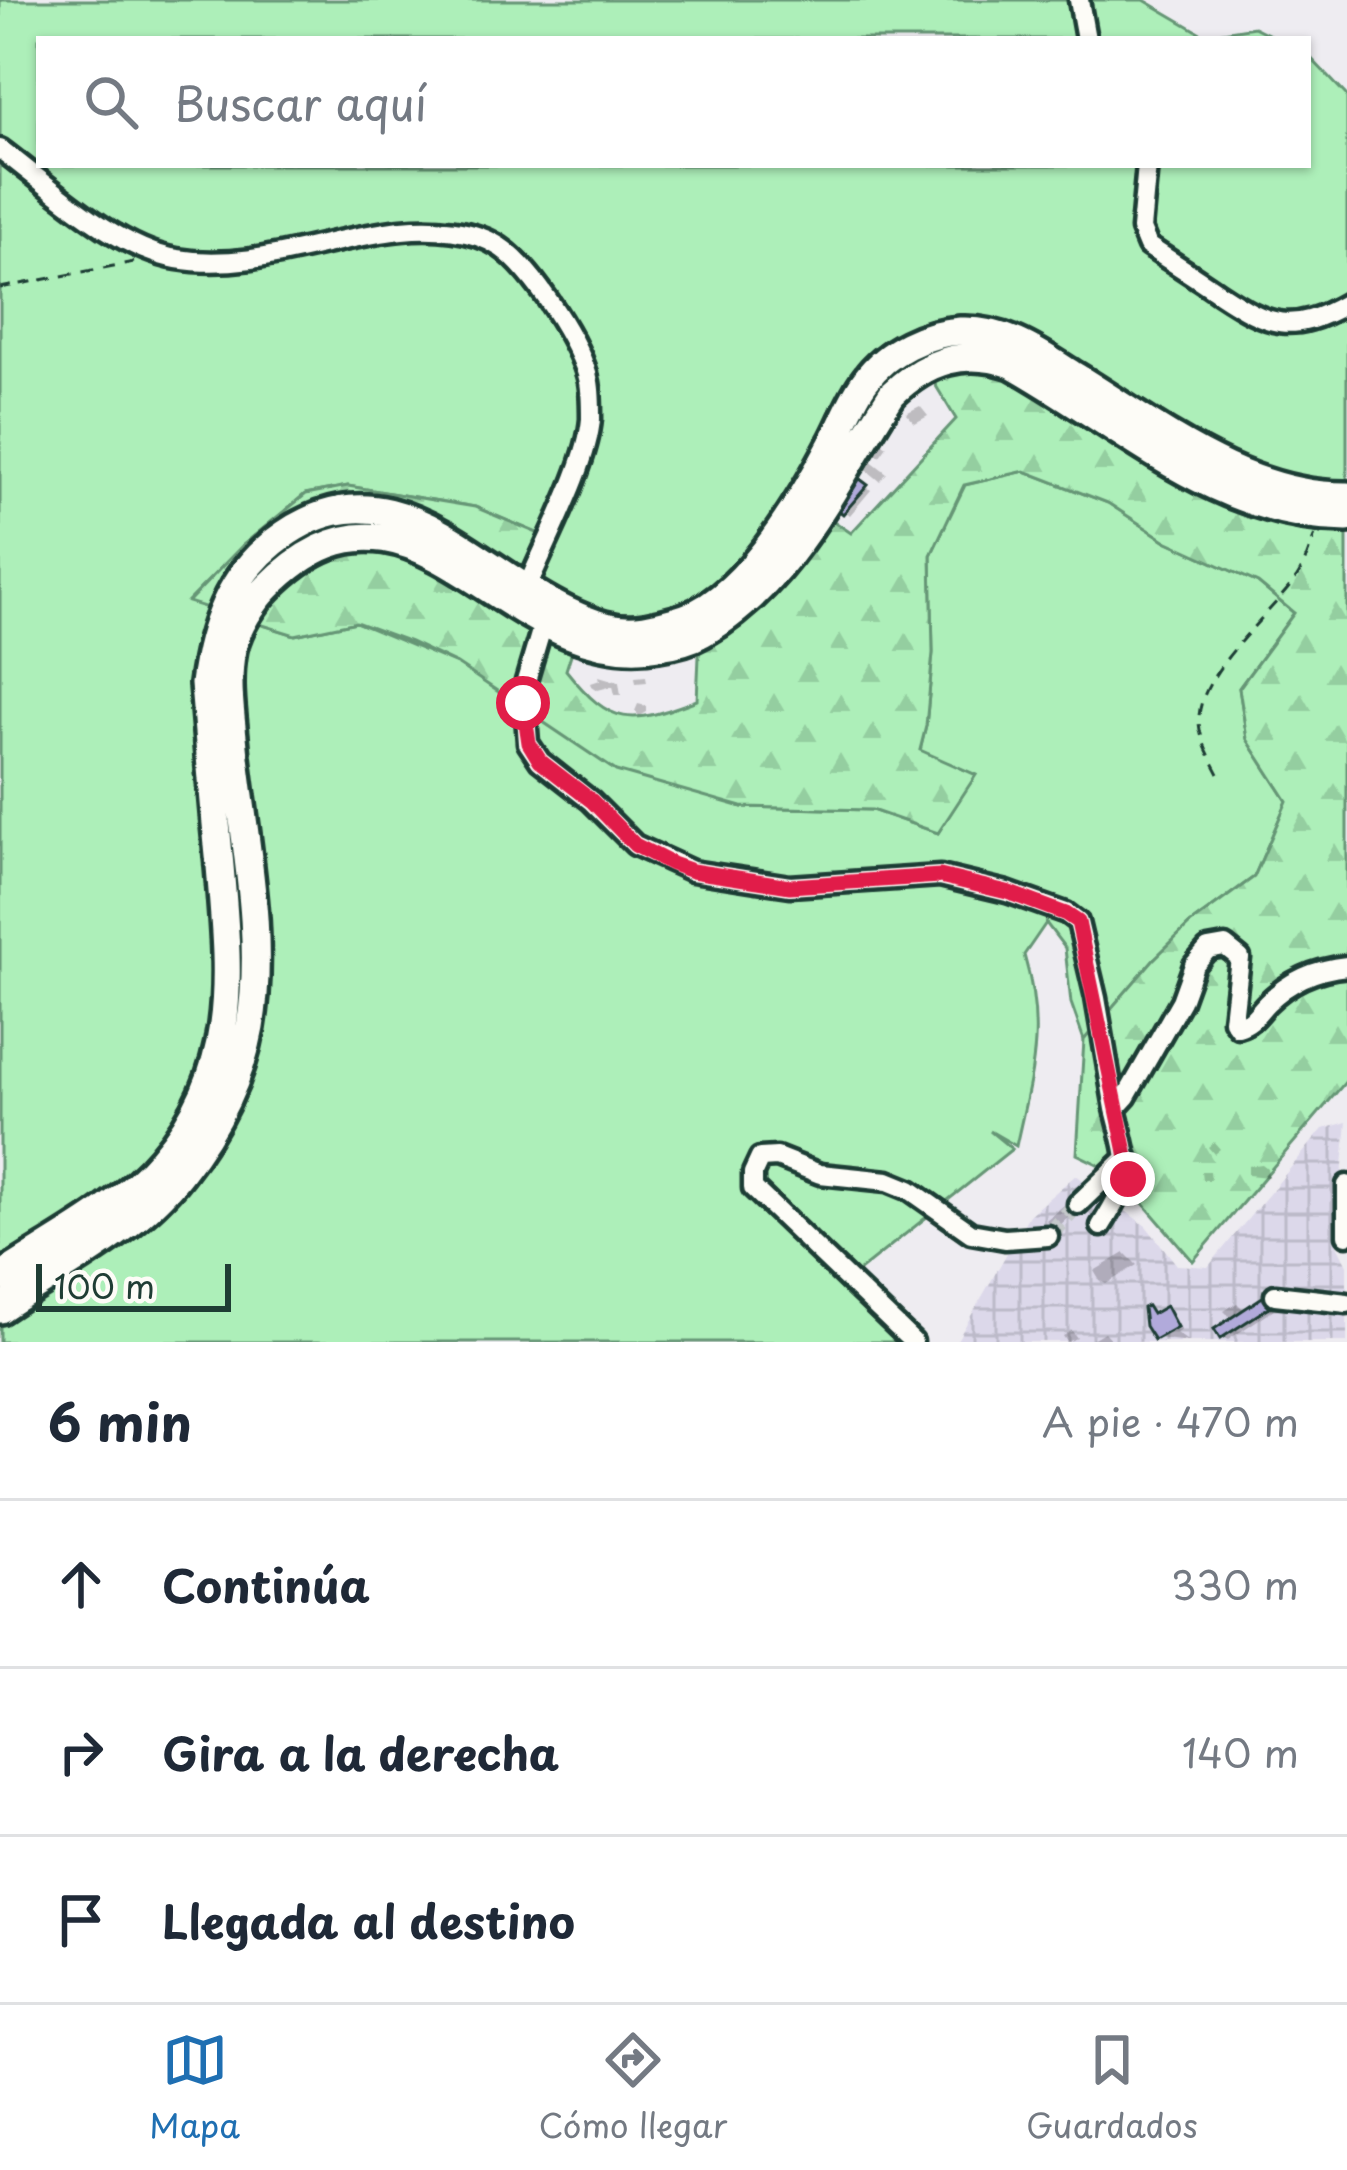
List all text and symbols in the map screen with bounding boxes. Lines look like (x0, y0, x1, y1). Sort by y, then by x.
search box (36, 36, 1311, 168)
text: Buscar aquí (174, 68, 427, 136)
icon: search (78, 69, 144, 135)
route start (496, 676, 550, 730)
route end (1101, 1152, 1155, 1206)
scale bar (36, 1258, 231, 1311)
text: 100 m (54, 1260, 155, 1310)
text: 6 min (48, 1382, 192, 1459)
text: A pie · 470 m (1042, 1391, 1299, 1450)
text: Continúa (162, 1550, 370, 1618)
icon: ahead (48, 1551, 114, 1617)
text: 330 m (1171, 1554, 1299, 1613)
text: Gira a la derecha (162, 1718, 559, 1786)
icon: right (48, 1719, 114, 1785)
text: 140 m (1182, 1722, 1299, 1781)
text: Llegada al destino (162, 1886, 575, 1954)
icon: arrive (48, 1887, 114, 1953)
tab: Mapa (149, 2027, 240, 2149)
tab: Cómo llegar (539, 2027, 727, 2149)
tab: Guardados (1026, 2027, 1198, 2149)

